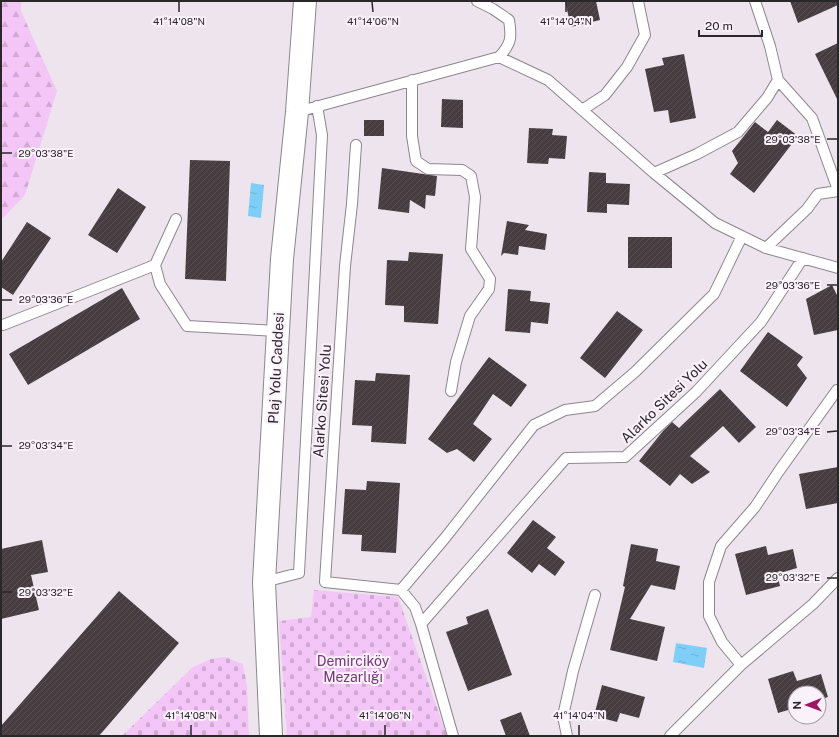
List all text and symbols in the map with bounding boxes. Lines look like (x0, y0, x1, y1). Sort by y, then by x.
scale bar (699, 12, 762, 38)
text: 41°14'08"N (153, 15, 205, 27)
text: 41°14'06"N (347, 15, 399, 27)
text: 41°14'04"N (540, 15, 592, 27)
text: 20 m (705, 19, 733, 33)
text: 29°03'38"E (766, 133, 820, 145)
text: 29°03'38"E (19, 147, 73, 159)
text: 29°03'36"E (766, 279, 820, 291)
text: 29°03'36"E (19, 293, 73, 305)
street label: Plaj Yolu Caddesi (265, 312, 287, 424)
street label: Alarko Sitesi Yolu (310, 344, 334, 458)
street label: Alarko Sitesi Yolu (618, 356, 710, 446)
text: 29°03'34"E (766, 425, 820, 437)
text: 29°03'34"E (19, 439, 73, 451)
text: 29°03'32"E (766, 571, 820, 583)
text: 29°03'32"E (19, 586, 73, 598)
park label: Demirciköy Mezarlığı (317, 653, 390, 685)
north arrow (787, 685, 827, 725)
text: N (791, 701, 803, 710)
text: 41°14'08"N (165, 709, 217, 721)
text: 41°14'06"N (359, 709, 411, 721)
text: 41°14'04"N (553, 709, 605, 721)

